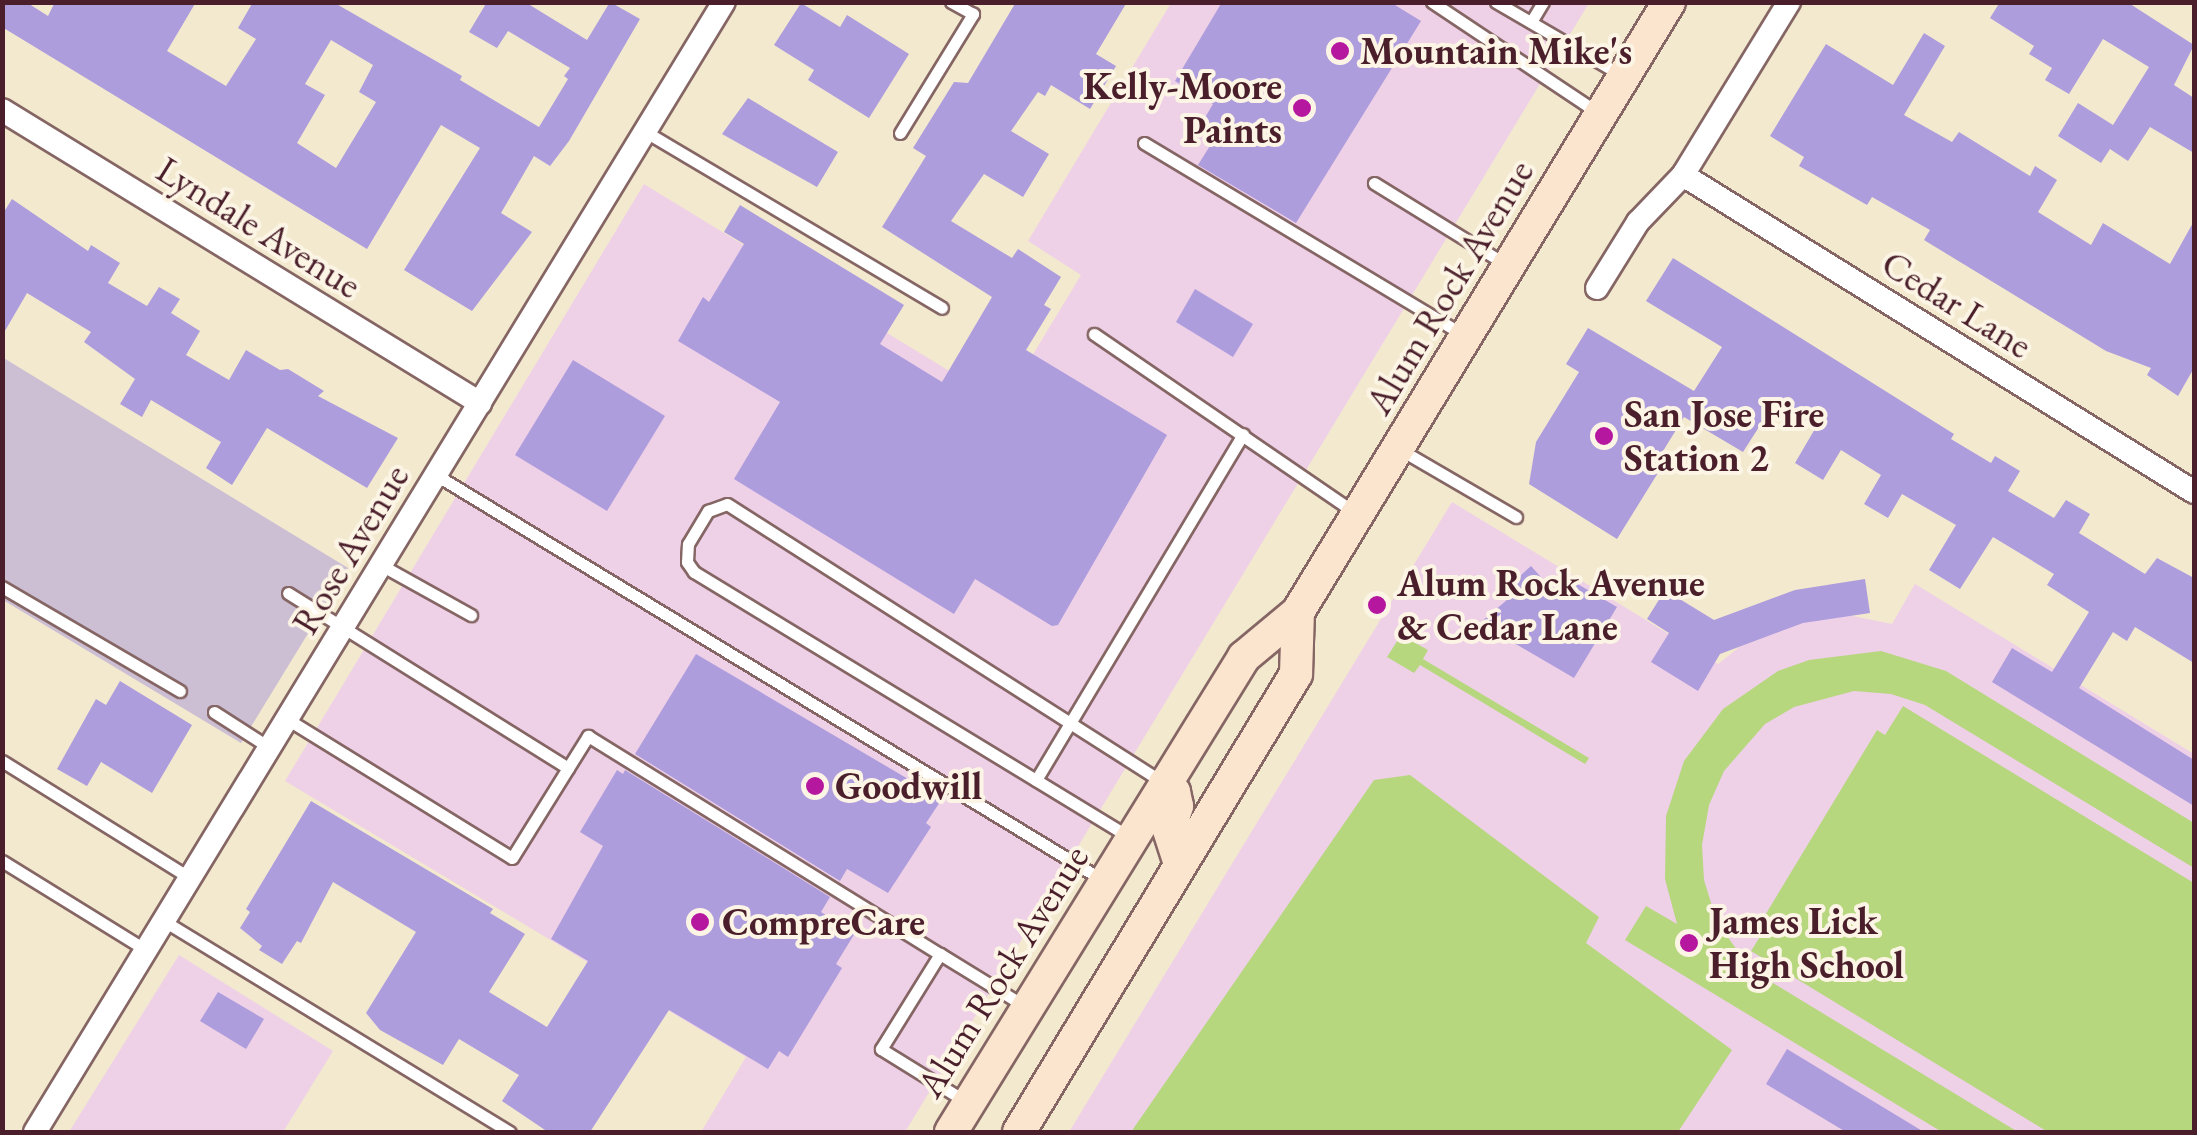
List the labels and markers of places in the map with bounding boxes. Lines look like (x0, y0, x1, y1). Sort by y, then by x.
place label: Mountain Mike's (1360, 28, 1632, 74)
marker: Mountain Mike's (1329, 40, 1351, 62)
place label: Kelly-Moore Paints (1083, 63, 1282, 152)
marker: Kelly-Moore Paints (1291, 97, 1313, 119)
place label: San Jose Fire Station 2 (1624, 391, 1824, 480)
marker: San Jose Fire Station 2 (1593, 425, 1615, 447)
place label: Alum Rock Avenue & Cedar Lane (1397, 560, 1705, 649)
marker: Alum Rock Avenue & Cedar Lane (1366, 594, 1388, 616)
place label: Goodwill (835, 763, 982, 809)
marker: Goodwill (804, 775, 826, 797)
place label: James Lick High School (1709, 898, 1904, 988)
place label: CompreCare (722, 899, 925, 945)
marker: CompreCare (687, 909, 713, 935)
marker: James Lick High School (1678, 932, 1700, 954)

